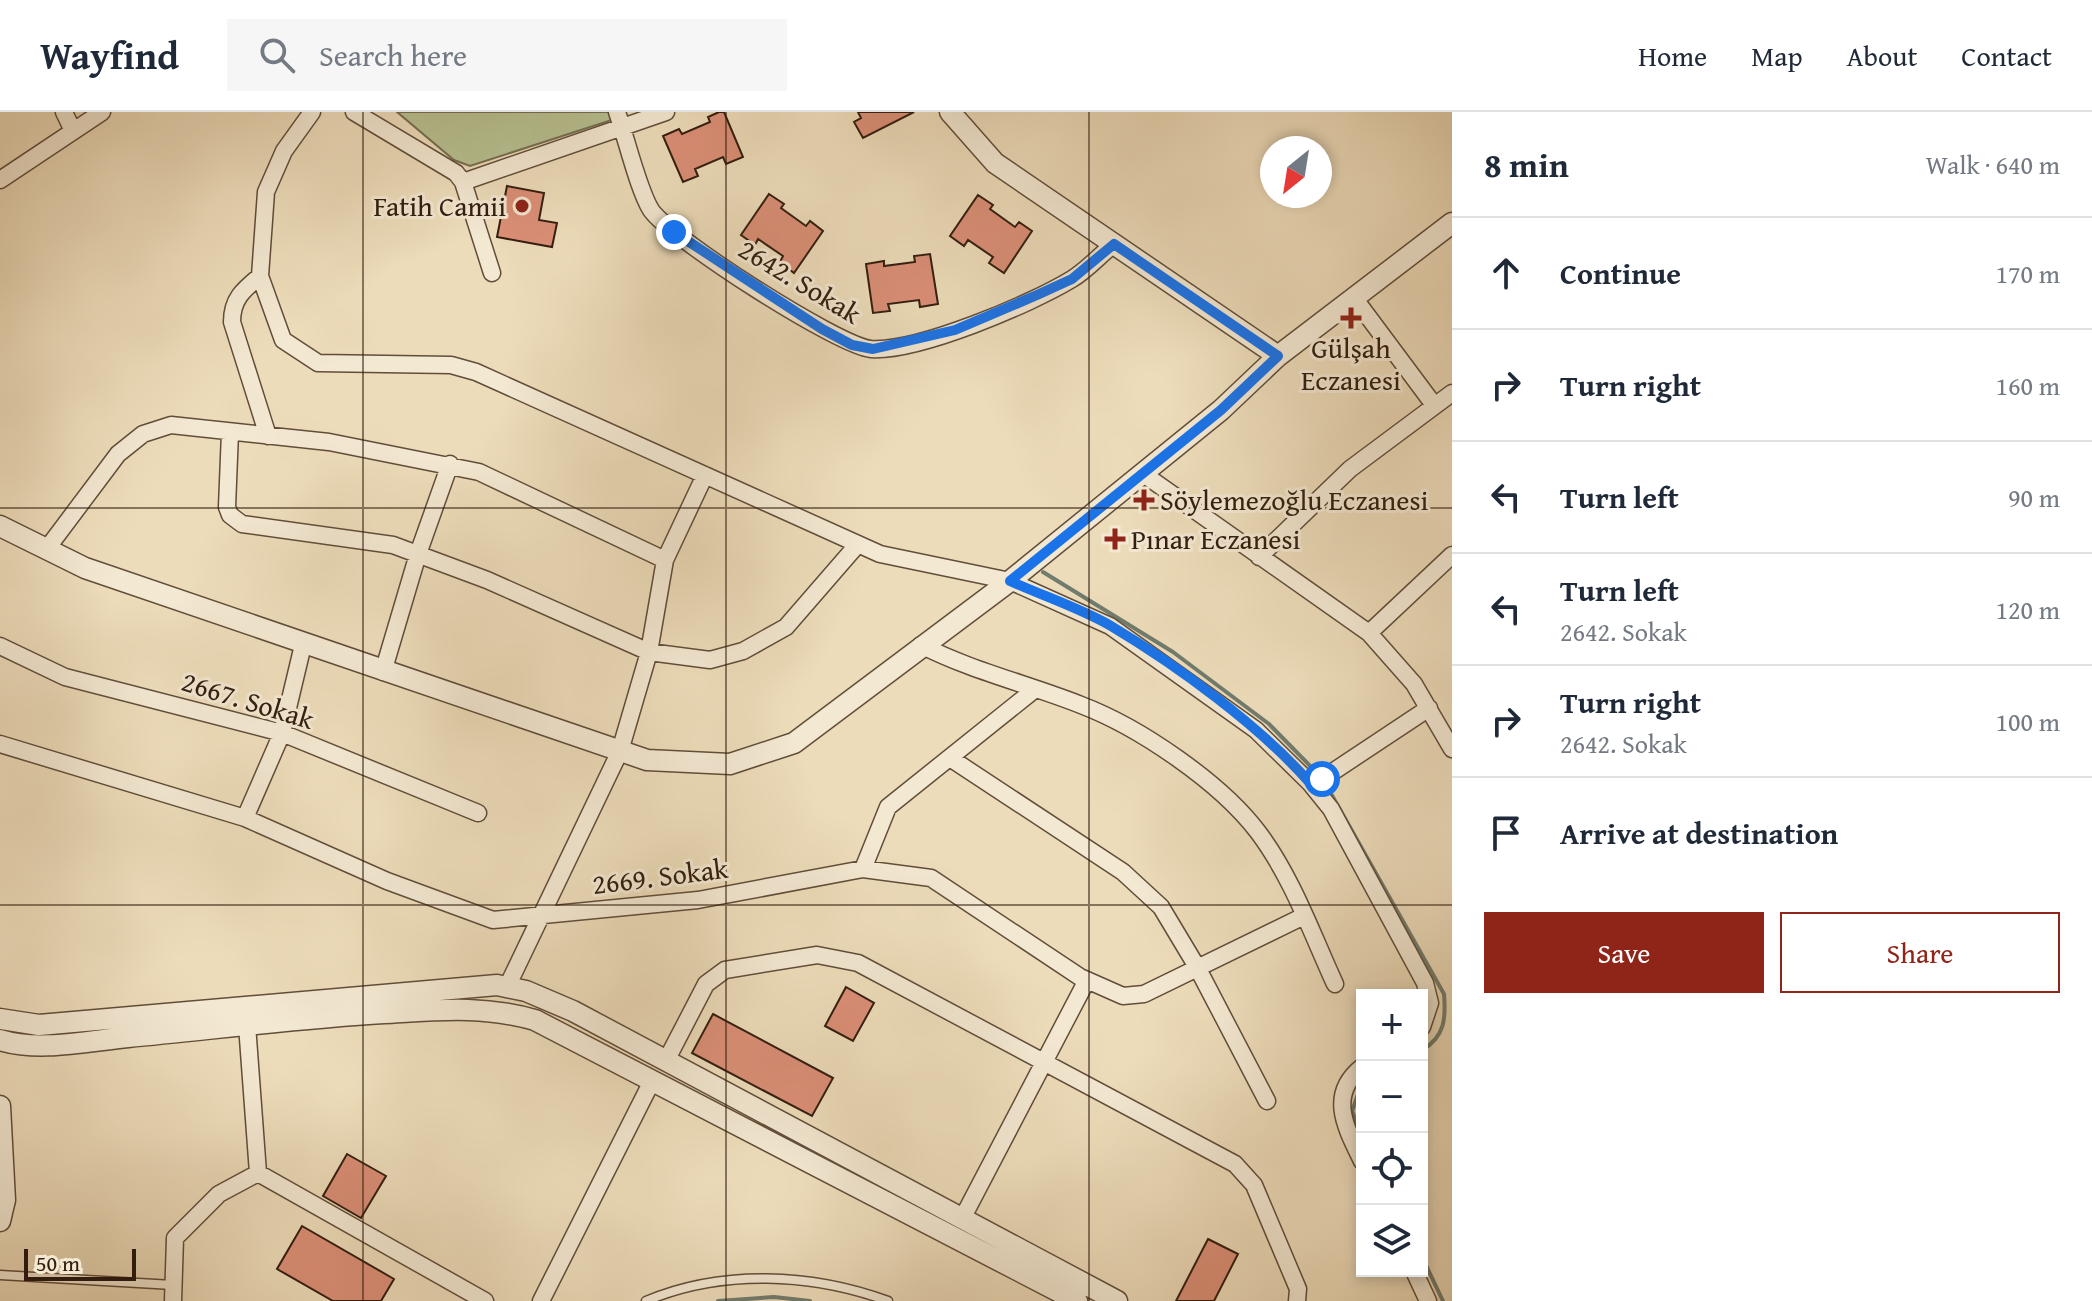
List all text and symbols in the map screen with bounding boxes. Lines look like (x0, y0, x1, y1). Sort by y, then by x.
search box (227, 19, 787, 91)
text: Wayfind (40, 27, 179, 83)
icon: search (255, 33, 299, 77)
text: Search here (319, 33, 467, 77)
text: Home (1638, 35, 1707, 76)
text: Map (1751, 35, 1803, 76)
text: About (1847, 35, 1917, 76)
text: Contact (1961, 35, 2052, 76)
north arrow (1260, 136, 1332, 208)
text: 8 min (1484, 140, 1569, 189)
text: Walk · 640 m (1926, 145, 2060, 184)
place label: Fatih Camii (374, 185, 506, 226)
marker: Fatih Camii (513, 197, 531, 215)
route end (656, 214, 692, 250)
street label: 2642. Sokak (731, 228, 870, 334)
icon: ahead (1484, 251, 1528, 295)
text: Continue (1560, 251, 1681, 295)
text: 170 m (1995, 254, 2060, 293)
marker: Gülşah Eczanesi (1342, 309, 1360, 327)
place label: Gülşah Eczanesi (1301, 327, 1401, 400)
icon: right (1484, 363, 1528, 407)
text: Turn right (1560, 363, 1701, 407)
text: 160 m (1995, 366, 2060, 405)
icon: left (1484, 475, 1528, 519)
text: Turn left (1560, 475, 1679, 519)
text: 90 m (2008, 478, 2060, 517)
place label: Söylemezoğlu Eczanesi (1160, 479, 1429, 520)
marker: Söylemezoğlu Eczanesi (1135, 491, 1153, 509)
place label: Pınar Eczanesi (1131, 518, 1301, 559)
marker: Pınar Eczanesi (1106, 530, 1124, 548)
text: Turn left (1560, 568, 1679, 612)
icon: left (1484, 587, 1528, 631)
text: 120 m (1995, 590, 2060, 629)
text: 2642. Sokak (1560, 612, 1687, 651)
street label: 2667. Sokak (177, 660, 320, 739)
text: Turn right (1560, 680, 1701, 724)
icon: right (1484, 699, 1528, 743)
text: 100 m (1995, 702, 2060, 741)
text: 2642. Sokak (1560, 724, 1687, 763)
route start (1304, 761, 1340, 797)
icon: arrive (1484, 811, 1528, 855)
text: Arrive at destination (1560, 811, 1838, 855)
street label: 2669. Sokak (590, 847, 731, 904)
button: Save (1484, 912, 1764, 993)
button: Share (1780, 912, 2060, 993)
map controls (1356, 989, 1428, 1277)
button: + (1356, 989, 1428, 1061)
button: − (1356, 1061, 1428, 1133)
button: locate (1356, 1133, 1428, 1205)
button: layers (1356, 1205, 1428, 1277)
scale bar (24, 1245, 136, 1281)
text: 50 m (36, 1247, 80, 1279)

